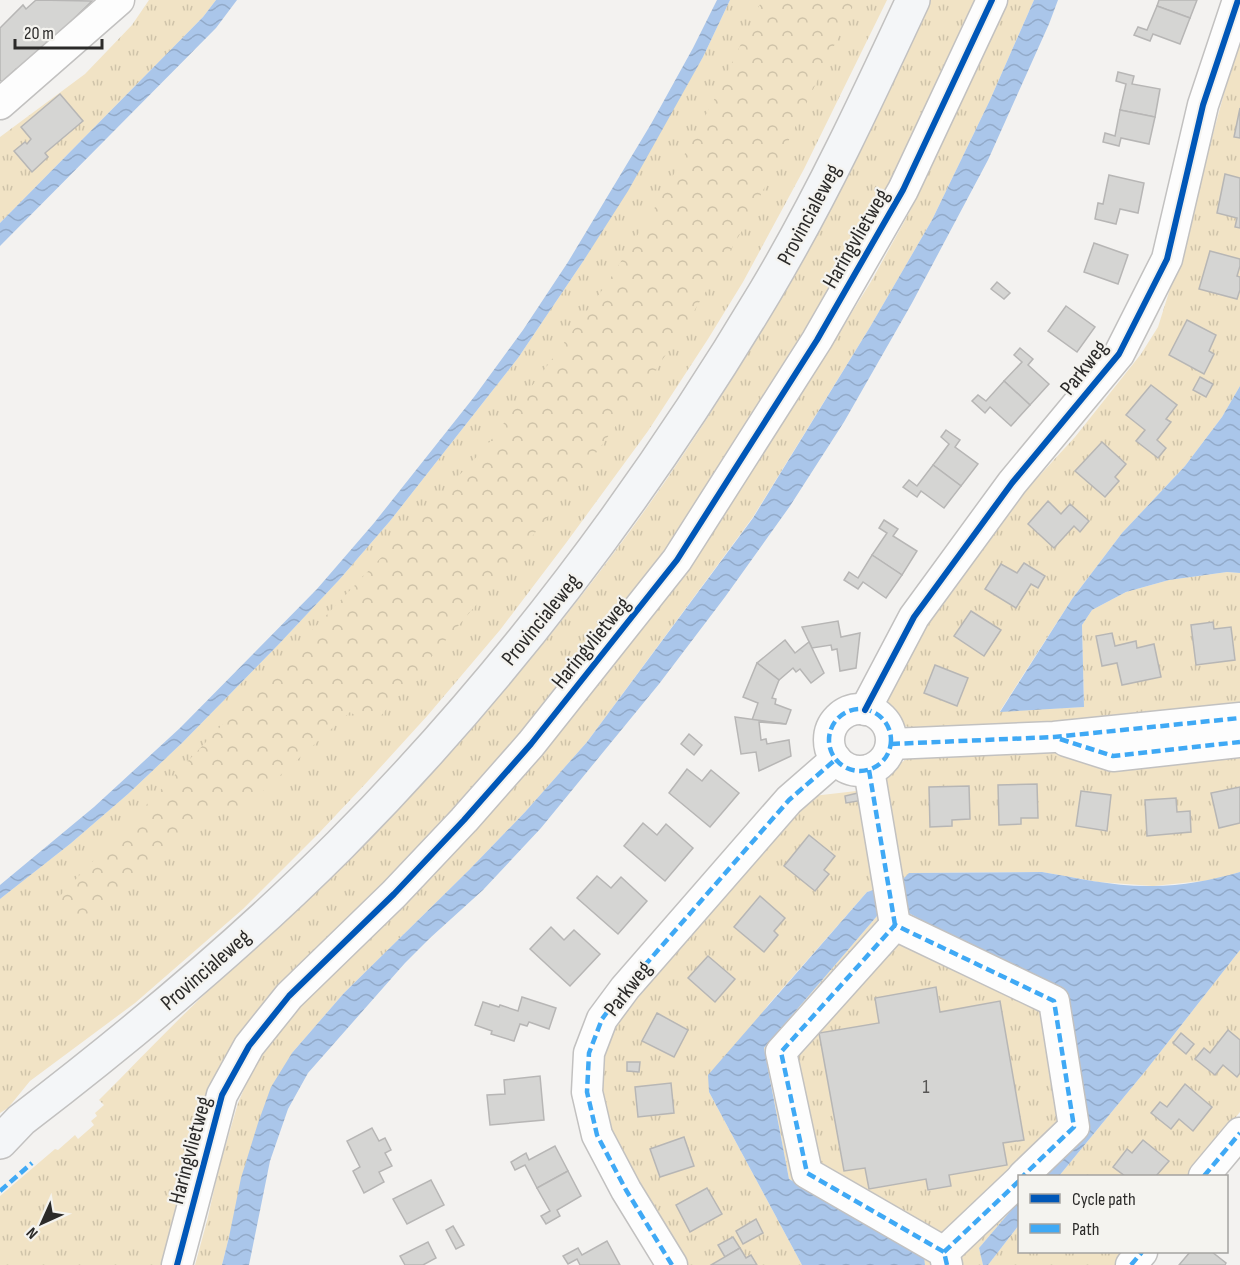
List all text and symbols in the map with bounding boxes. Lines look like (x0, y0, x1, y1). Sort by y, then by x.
scale bar (15, 12, 102, 50)
text: 20 m (24, 23, 54, 44)
street label: Provincialeweg (772, 159, 847, 270)
street label: Haringvlietweg (817, 184, 896, 293)
street label: Parkweg (1054, 335, 1114, 401)
street label: Provincialeweg (496, 568, 587, 671)
street label: Haringvlietweg (546, 591, 637, 694)
street label: Provincialeweg (155, 924, 257, 1017)
street label: Parkweg (598, 956, 658, 1022)
house number: 1 (923, 1075, 930, 1099)
street label: Haringvlietweg (163, 1093, 218, 1207)
legend (1018, 1175, 1228, 1253)
text: Cycle path (1072, 1189, 1136, 1210)
north arrow (12, 1193, 72, 1253)
text: Path (1072, 1219, 1100, 1240)
text: N (23, 1223, 42, 1242)

